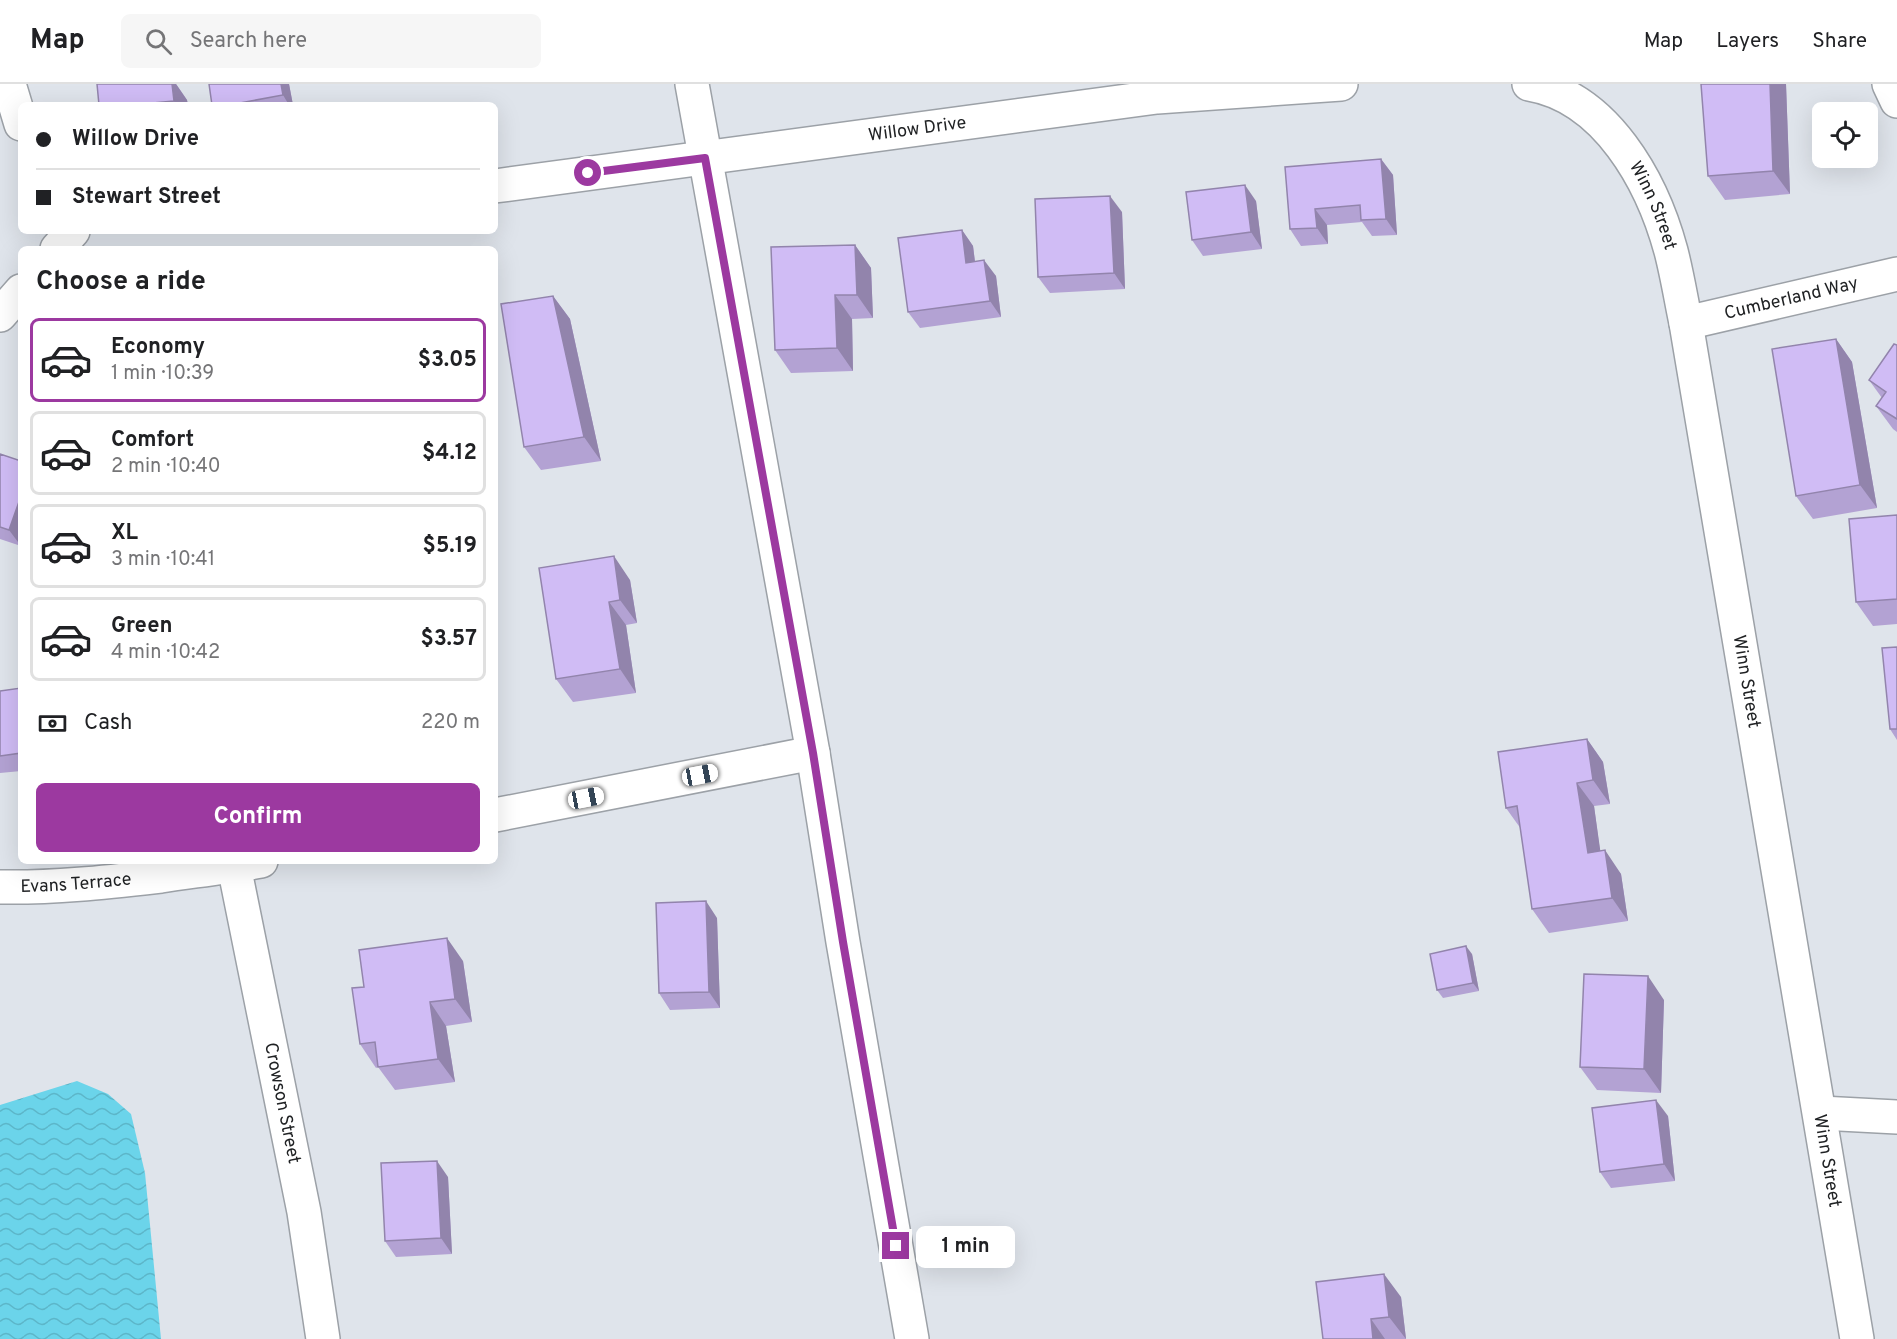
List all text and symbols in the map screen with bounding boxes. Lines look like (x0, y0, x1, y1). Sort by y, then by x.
search box (121, 14, 541, 68)
text: Map (30, 23, 85, 59)
icon: search (142, 25, 175, 58)
text: Search here (190, 28, 307, 55)
text: Map (1644, 28, 1683, 55)
text: Layers (1716, 28, 1779, 55)
text: Share (1812, 28, 1867, 55)
map controls (1812, 102, 1878, 168)
button: locate (1812, 102, 1878, 168)
street label: Willow Drive (867, 111, 968, 147)
text: Willow Drive (72, 126, 199, 153)
street label: Winn Street (1624, 157, 1682, 252)
route start (574, 159, 601, 186)
text: Stewart Street (72, 184, 221, 211)
text: Choose a ride (36, 265, 206, 299)
street label: Cumberland Way (1722, 272, 1860, 325)
icon: car (39, 333, 93, 387)
text: Economy (111, 334, 205, 361)
text: $3.05 (418, 347, 477, 374)
text: 1 min · 10:39 (111, 361, 214, 387)
icon: car (39, 426, 93, 480)
text: Comfort (111, 427, 194, 454)
text: $4.12 (422, 440, 477, 467)
text: 2 min · 10:40 (111, 454, 221, 480)
icon: car (39, 519, 93, 573)
text: XL (111, 520, 138, 547)
text: $5.19 (423, 533, 477, 560)
text: 3 min · 10:41 (111, 547, 215, 573)
icon: car (39, 612, 93, 666)
text: Green (111, 613, 173, 640)
text: $3.57 (420, 626, 477, 653)
street label: Winn Street (1727, 633, 1765, 730)
text: 4 min · 10:42 (111, 640, 220, 666)
icon: cash (36, 707, 69, 740)
text: Cash (84, 710, 133, 737)
text: 220 m (421, 710, 480, 736)
car (681, 763, 719, 787)
button: Confirm (36, 783, 480, 852)
car (567, 786, 605, 810)
street label: Evans Terrace (20, 868, 133, 899)
street label: Crowson Street (259, 1041, 305, 1166)
street label: Winn Street (1808, 1112, 1846, 1209)
callout: 1 min (917, 1225, 1016, 1267)
route end (882, 1232, 909, 1259)
text: 1 min (941, 1234, 990, 1260)

